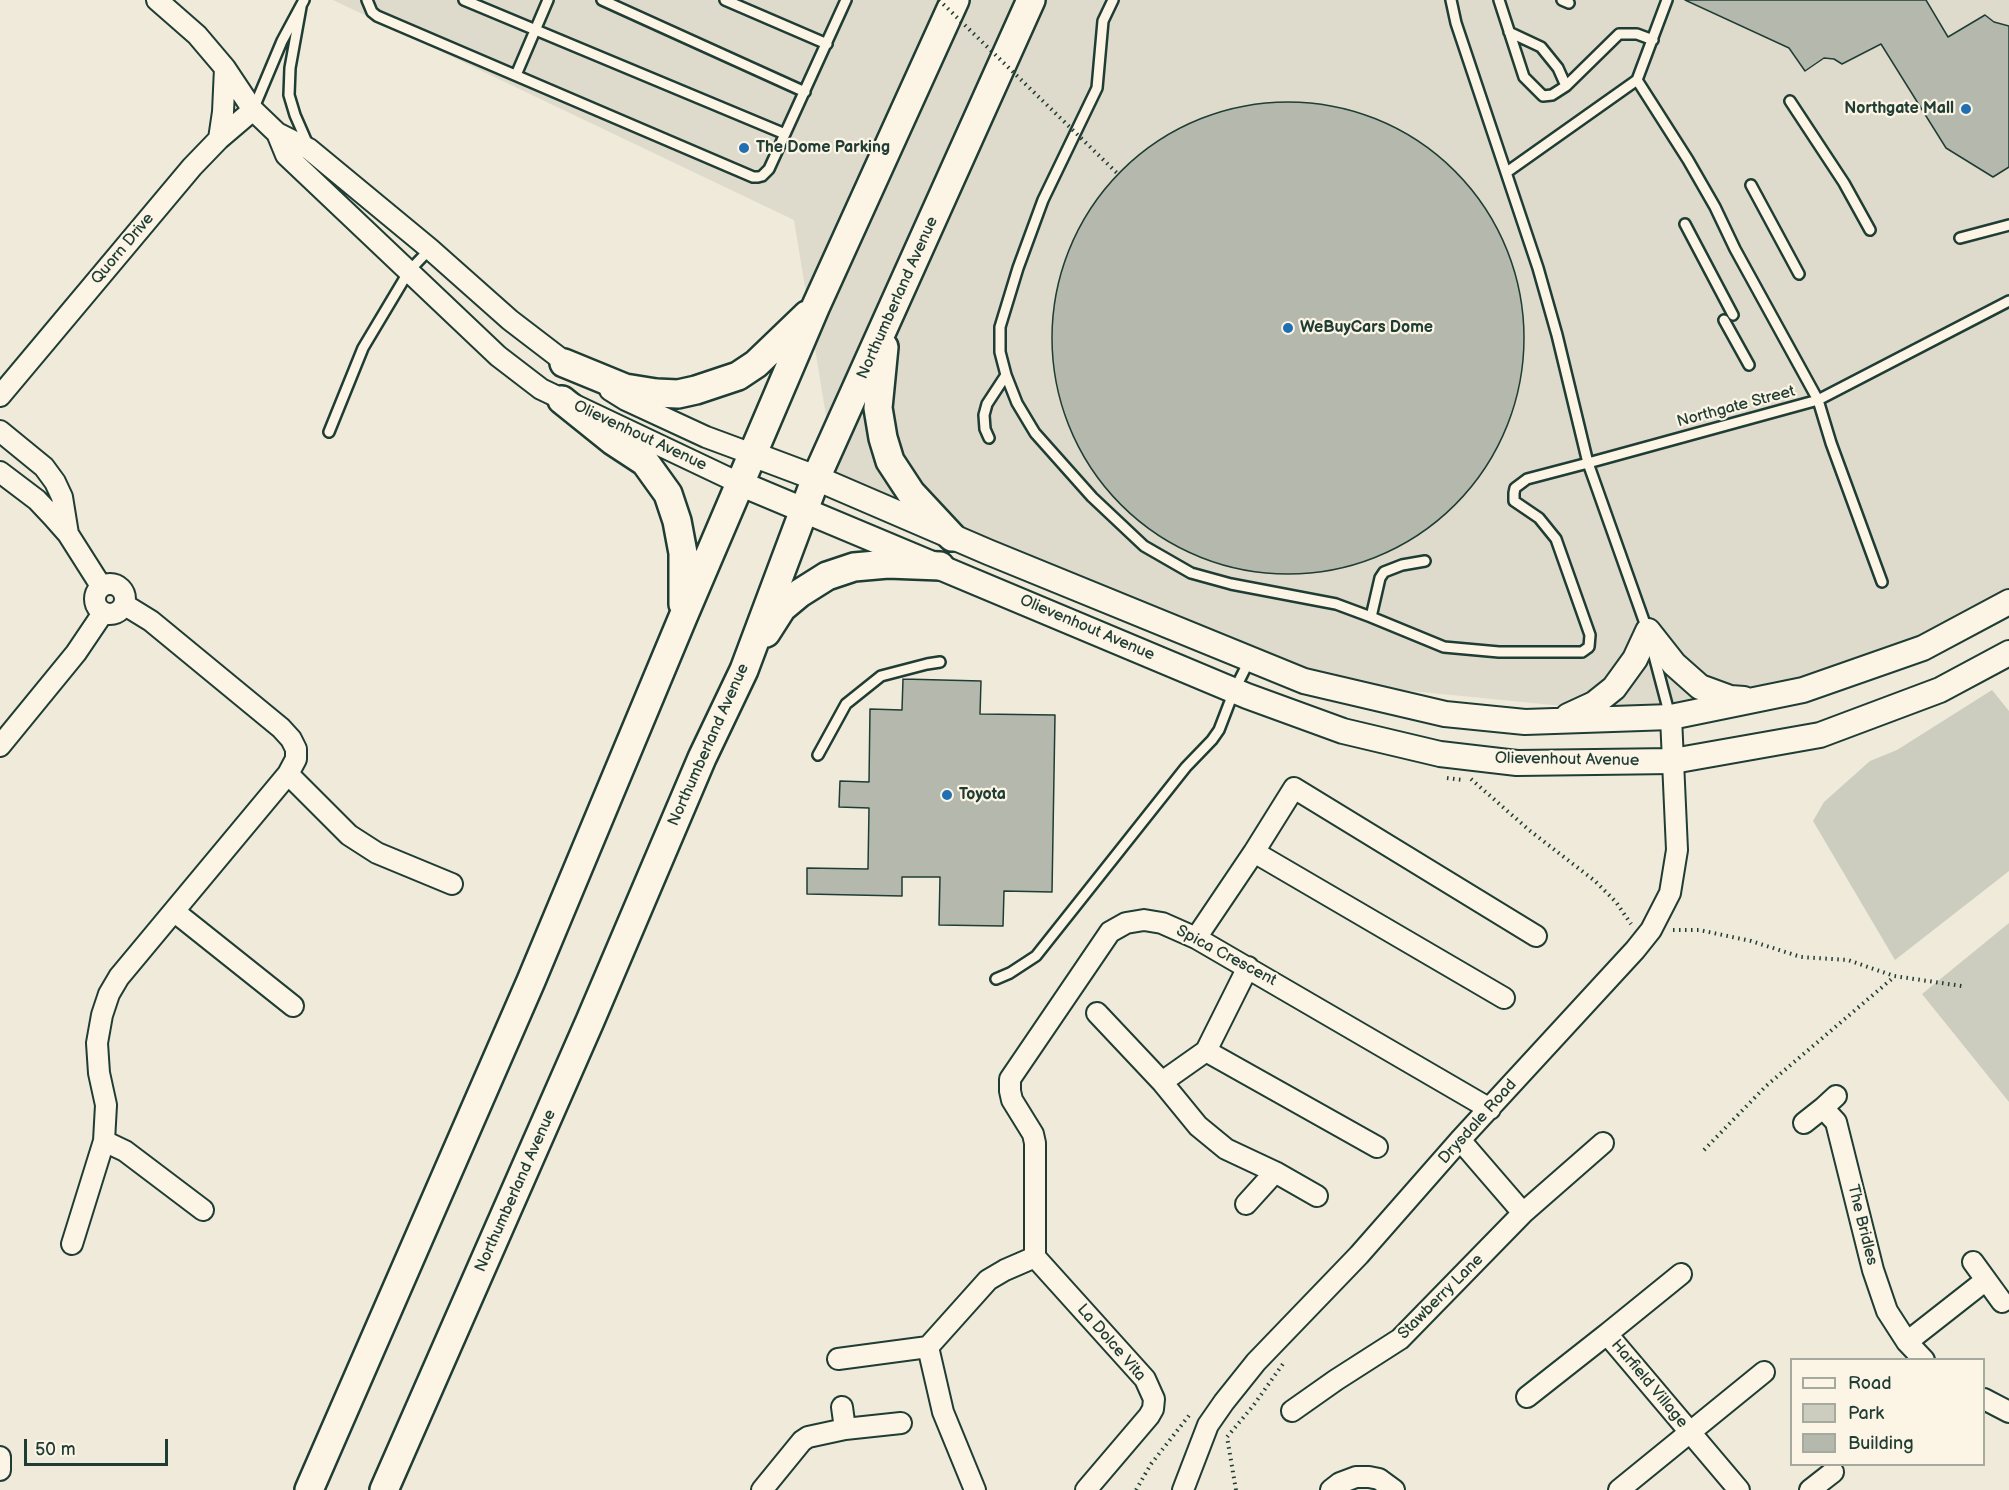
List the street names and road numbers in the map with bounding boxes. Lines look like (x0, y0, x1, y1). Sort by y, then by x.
street label: Quorn Drive (88, 209, 158, 289)
street label: Northumberland Avenue (853, 214, 943, 382)
street label: Northgate Street (1675, 382, 1797, 432)
street label: Olievenhout Avenue (570, 397, 710, 475)
street label: Olievenhout Avenue (1017, 591, 1157, 665)
street label: Northumberland Avenue (664, 661, 754, 829)
street label: Olievenhout Avenue (1495, 749, 1639, 771)
street label: Spica Crescent (1173, 922, 1279, 990)
street label: Drysdale Road (1435, 1076, 1521, 1168)
street label: Northumberland Avenue (471, 1107, 561, 1275)
street label: The Bridles (1843, 1183, 1881, 1267)
street label: Stawberry Lane (1394, 1250, 1488, 1344)
street label: La Dolce Vita (1072, 1301, 1150, 1385)
street label: Harfield Village (1607, 1336, 1691, 1432)

